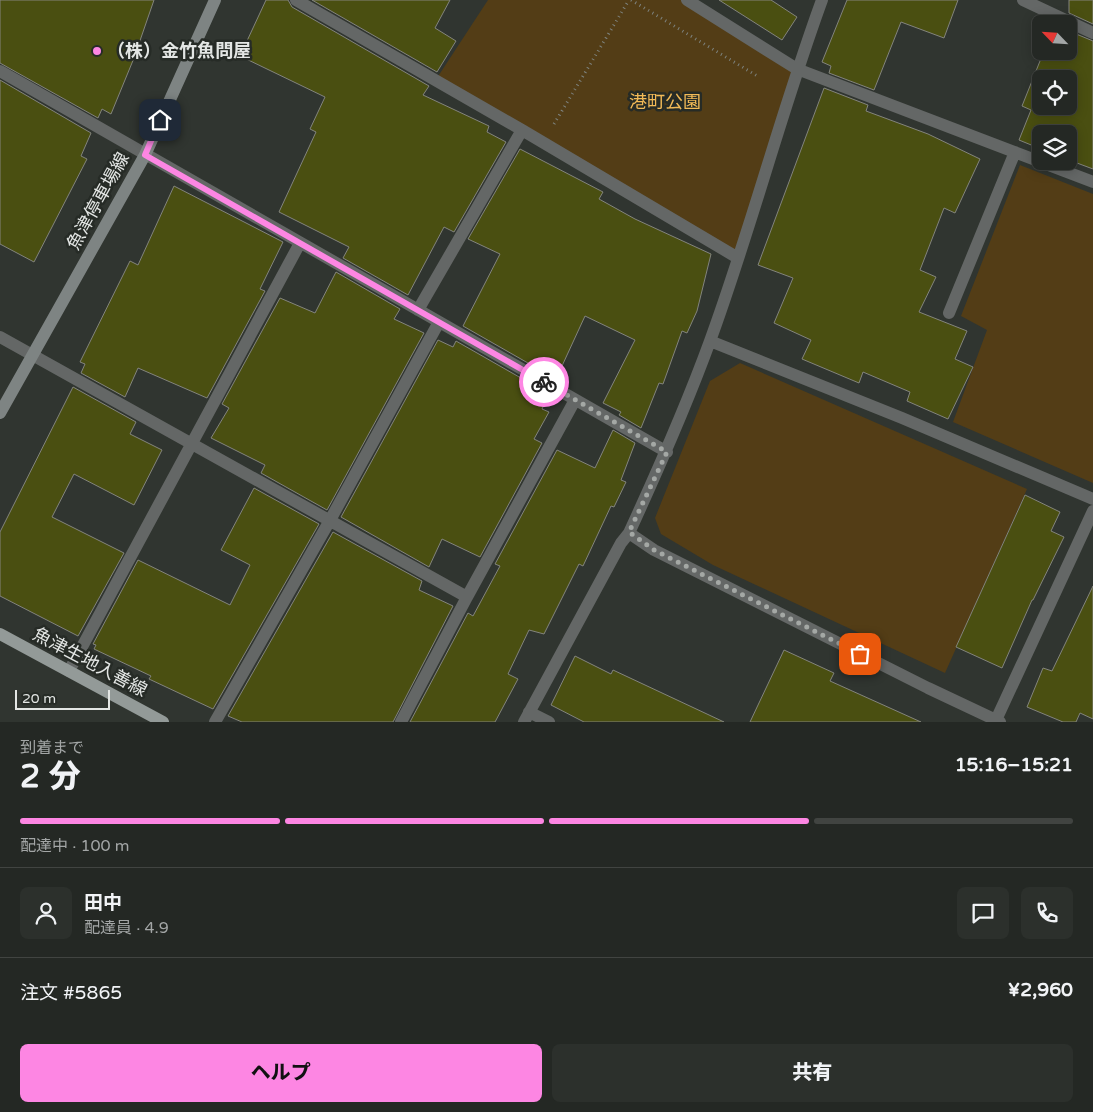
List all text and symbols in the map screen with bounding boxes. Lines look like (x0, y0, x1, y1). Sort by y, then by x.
north arrow (1032, 15, 1078, 60)
map controls (1032, 15, 1077, 170)
place label: （株）金竹魚問屋 (107, 40, 251, 62)
marker: （株）金竹魚問屋 (91, 45, 103, 57)
button: locate (1032, 70, 1077, 115)
park label: 港町公園 (629, 91, 701, 113)
pin (139, 99, 181, 141)
icon: home (146, 106, 174, 134)
button: layers (1032, 125, 1077, 170)
street label: 魚津停車場線 (62, 148, 134, 254)
courier (519, 357, 569, 407)
icon: bike (530, 368, 558, 396)
street label: 魚津生地入善線 (29, 623, 151, 701)
pin (839, 633, 881, 675)
icon: bag (846, 640, 874, 668)
scale bar (15, 687, 110, 710)
text: 20 m (22, 690, 56, 707)
text: 到着まで (20, 738, 84, 758)
text: 15:16–15:21 (955, 754, 1073, 776)
text: 2 分 (20, 758, 80, 796)
text: 配達中 · 100 m (20, 836, 129, 856)
button: person (20, 887, 72, 939)
button: chat (957, 887, 1009, 939)
button: phone (1021, 887, 1073, 939)
text: 田中 (84, 892, 122, 914)
text: 配達員 · 4.9 (84, 918, 169, 938)
text: ¥2,960 (1008, 979, 1073, 1001)
text: 注文 #5865 (20, 982, 122, 1004)
button: ヘルプ (20, 1044, 542, 1102)
button: 共有 (552, 1044, 1073, 1102)

